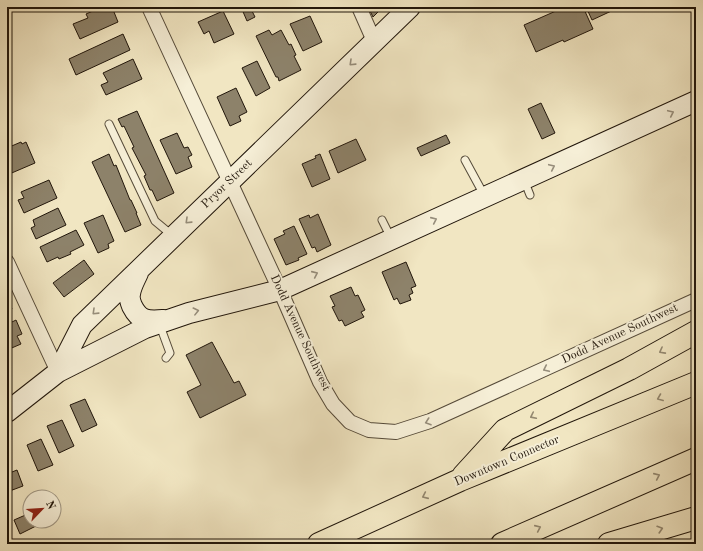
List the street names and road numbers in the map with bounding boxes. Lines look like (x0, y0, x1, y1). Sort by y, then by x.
street label: Pryor Street (199, 157, 255, 211)
street label: Dodd Avenue Southwest (268, 273, 332, 393)
street label: Dodd Avenue Southwest (560, 302, 680, 366)
street label: Downtown Connector (453, 433, 561, 489)

